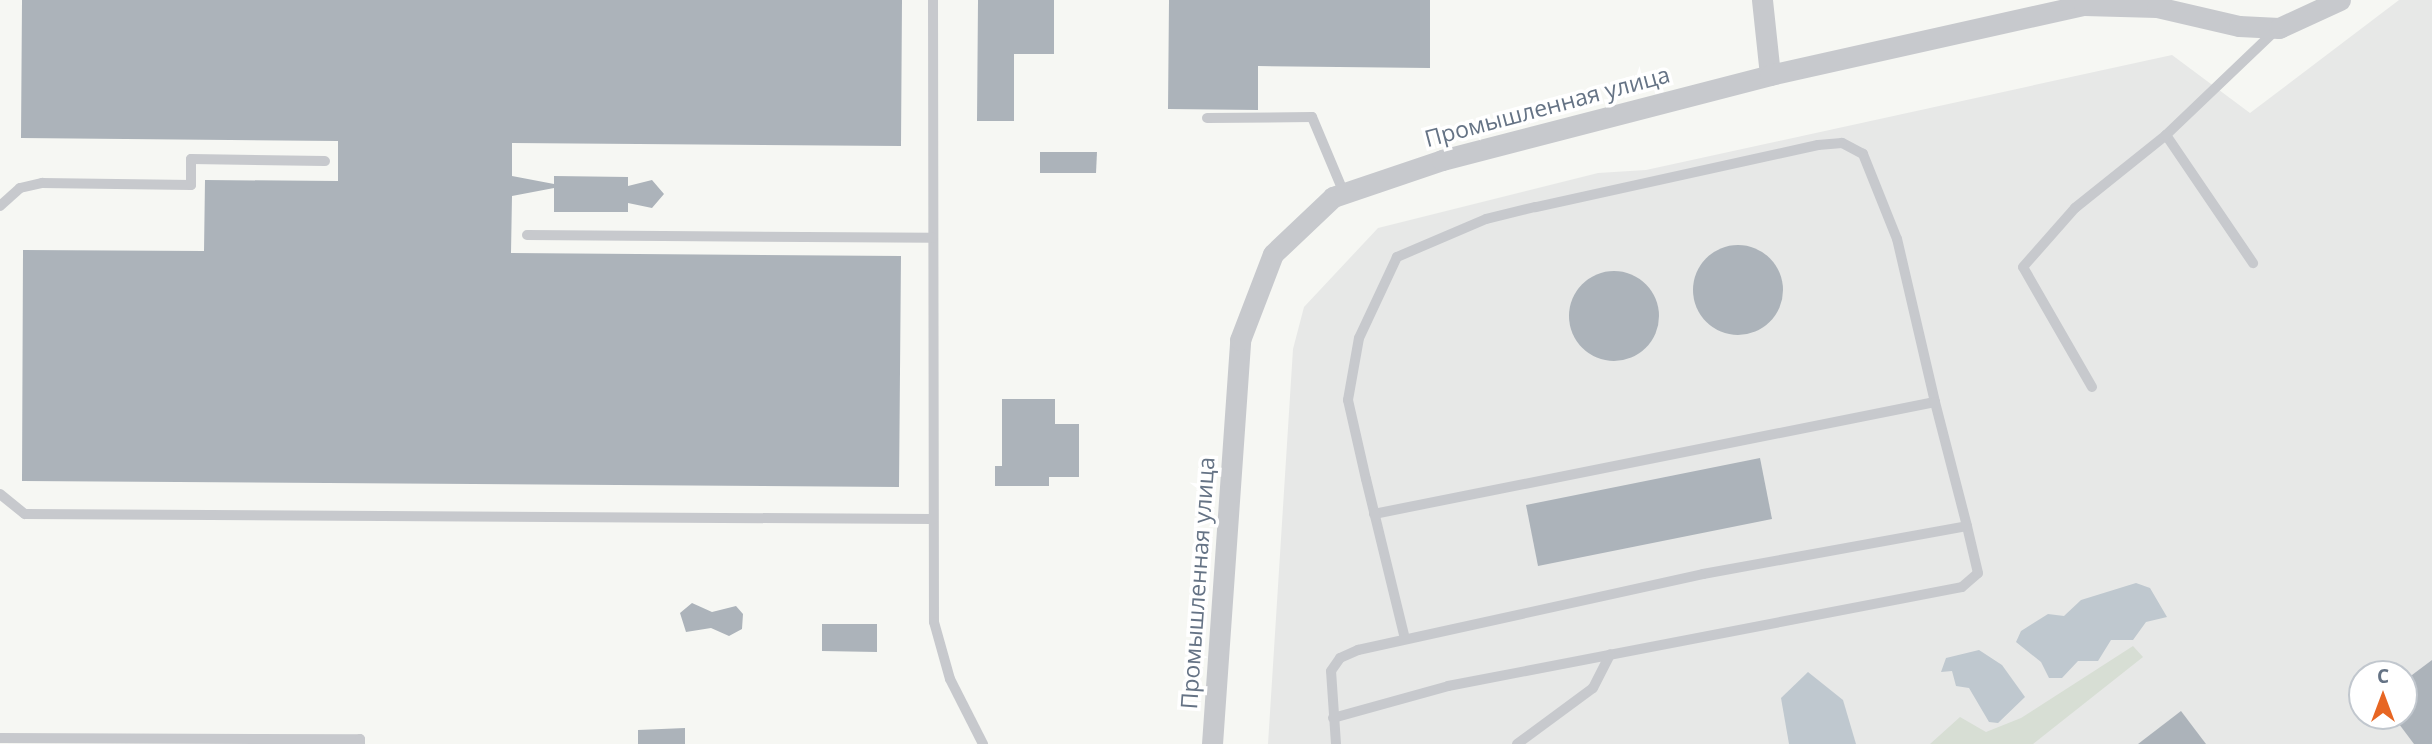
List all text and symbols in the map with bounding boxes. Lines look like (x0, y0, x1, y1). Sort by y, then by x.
street label: Промышленная улица (1421, 60, 1673, 152)
street label: Промышленная улица (1174, 456, 1220, 710)
north arrow (2348, 660, 2418, 730)
text: С (2377, 663, 2389, 689)

